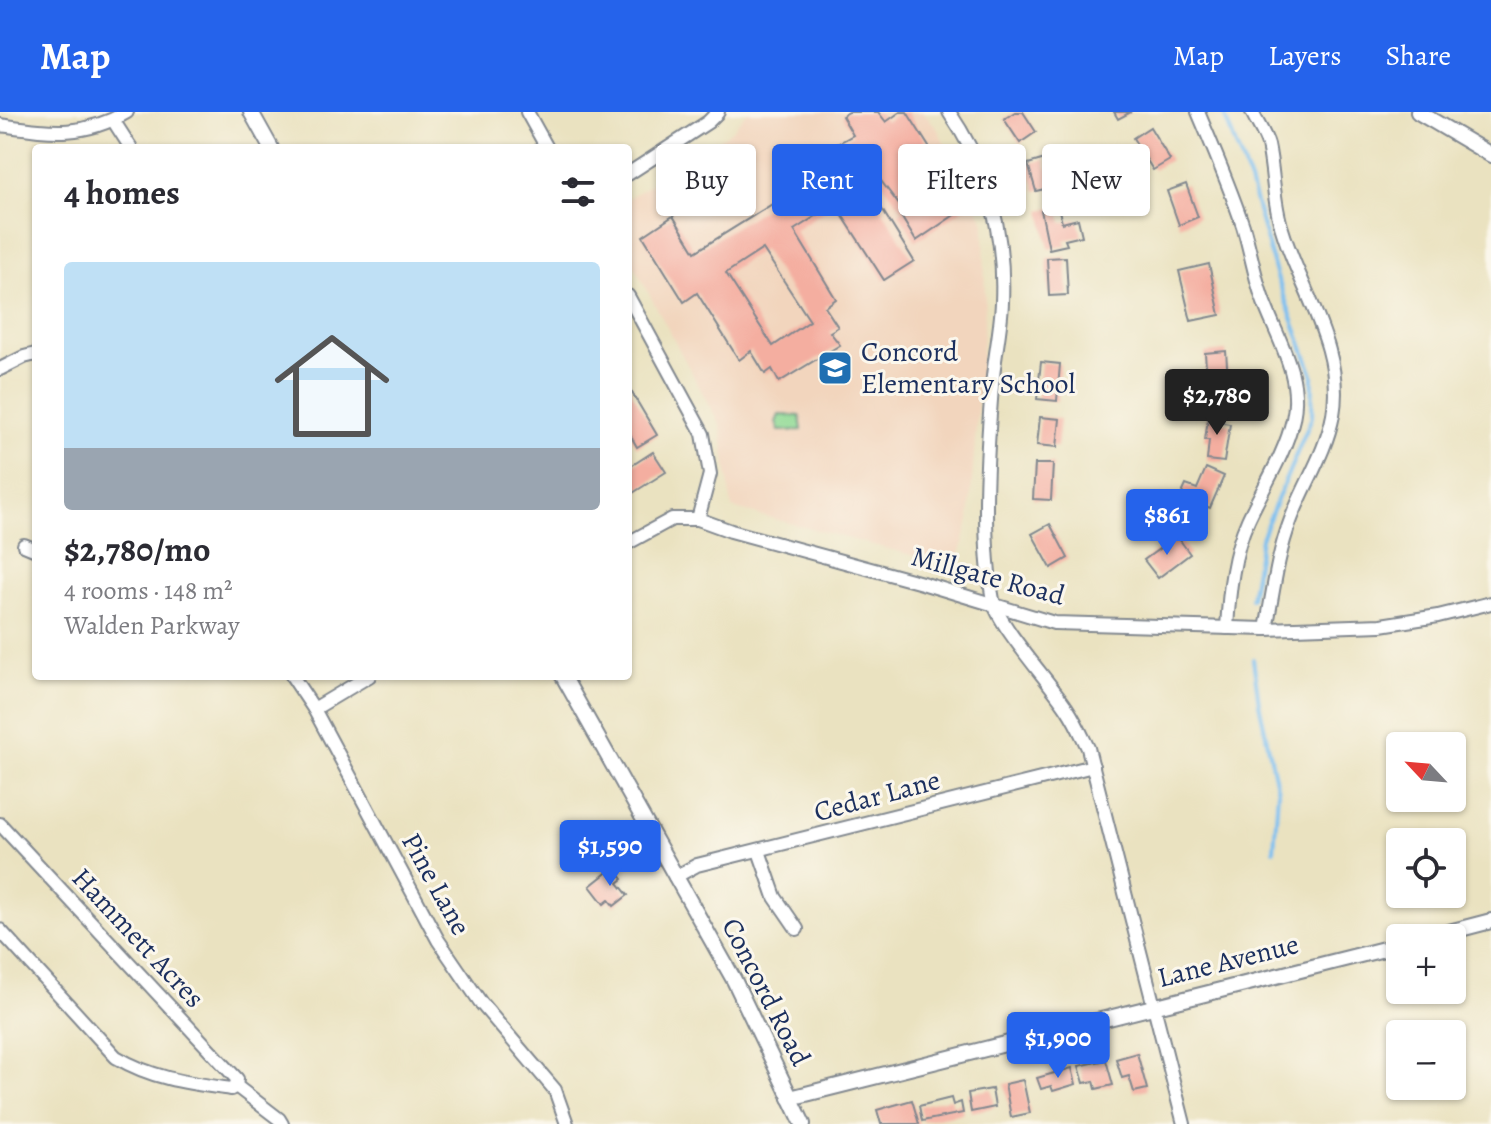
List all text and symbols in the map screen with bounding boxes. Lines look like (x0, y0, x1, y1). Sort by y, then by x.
text: Map (40, 30, 110, 82)
text: Map (1173, 37, 1224, 75)
text: Layers (1268, 37, 1341, 75)
text: Share (1385, 37, 1451, 75)
chip: Buy (656, 144, 756, 216)
chip: Rent (772, 144, 882, 216)
chip: Filters (898, 144, 1026, 216)
chip: New (1042, 144, 1150, 216)
text: 4 homes (64, 169, 180, 216)
icon: filters (556, 170, 600, 214)
icon: home (260, 314, 404, 458)
place label: Concord Elementary School (861, 333, 1076, 403)
school or university icon: Concord Elementary School (816, 349, 854, 387)
pin: $2,780 (1152, 369, 1282, 437)
text: $2,780 (1183, 377, 1251, 412)
pin: $861 (1120, 489, 1214, 557)
text: $861 (1144, 497, 1190, 532)
text: $2,780/mo (64, 526, 211, 573)
street label: Millgate Road (907, 537, 1070, 615)
text: 4 rooms · 148 m² (64, 573, 233, 608)
text: Walden Parkway (64, 608, 240, 643)
north arrow (1386, 732, 1466, 812)
map controls (1386, 732, 1466, 1100)
street label: Cedar Lane (810, 761, 944, 831)
pin: $1,590 (545, 820, 675, 888)
street label: Pine Lane (392, 826, 480, 942)
text: $1,590 (578, 828, 642, 863)
button: locate (1386, 828, 1466, 908)
street label: Hammett Acres (63, 860, 213, 1016)
street label: Concord Road (713, 912, 820, 1073)
button: + (1386, 924, 1466, 1004)
street label: Lane Avenue (1154, 925, 1302, 997)
pin: $1,900 (993, 1012, 1123, 1080)
text: $1,900 (1025, 1020, 1091, 1055)
button: − (1386, 1020, 1466, 1100)

